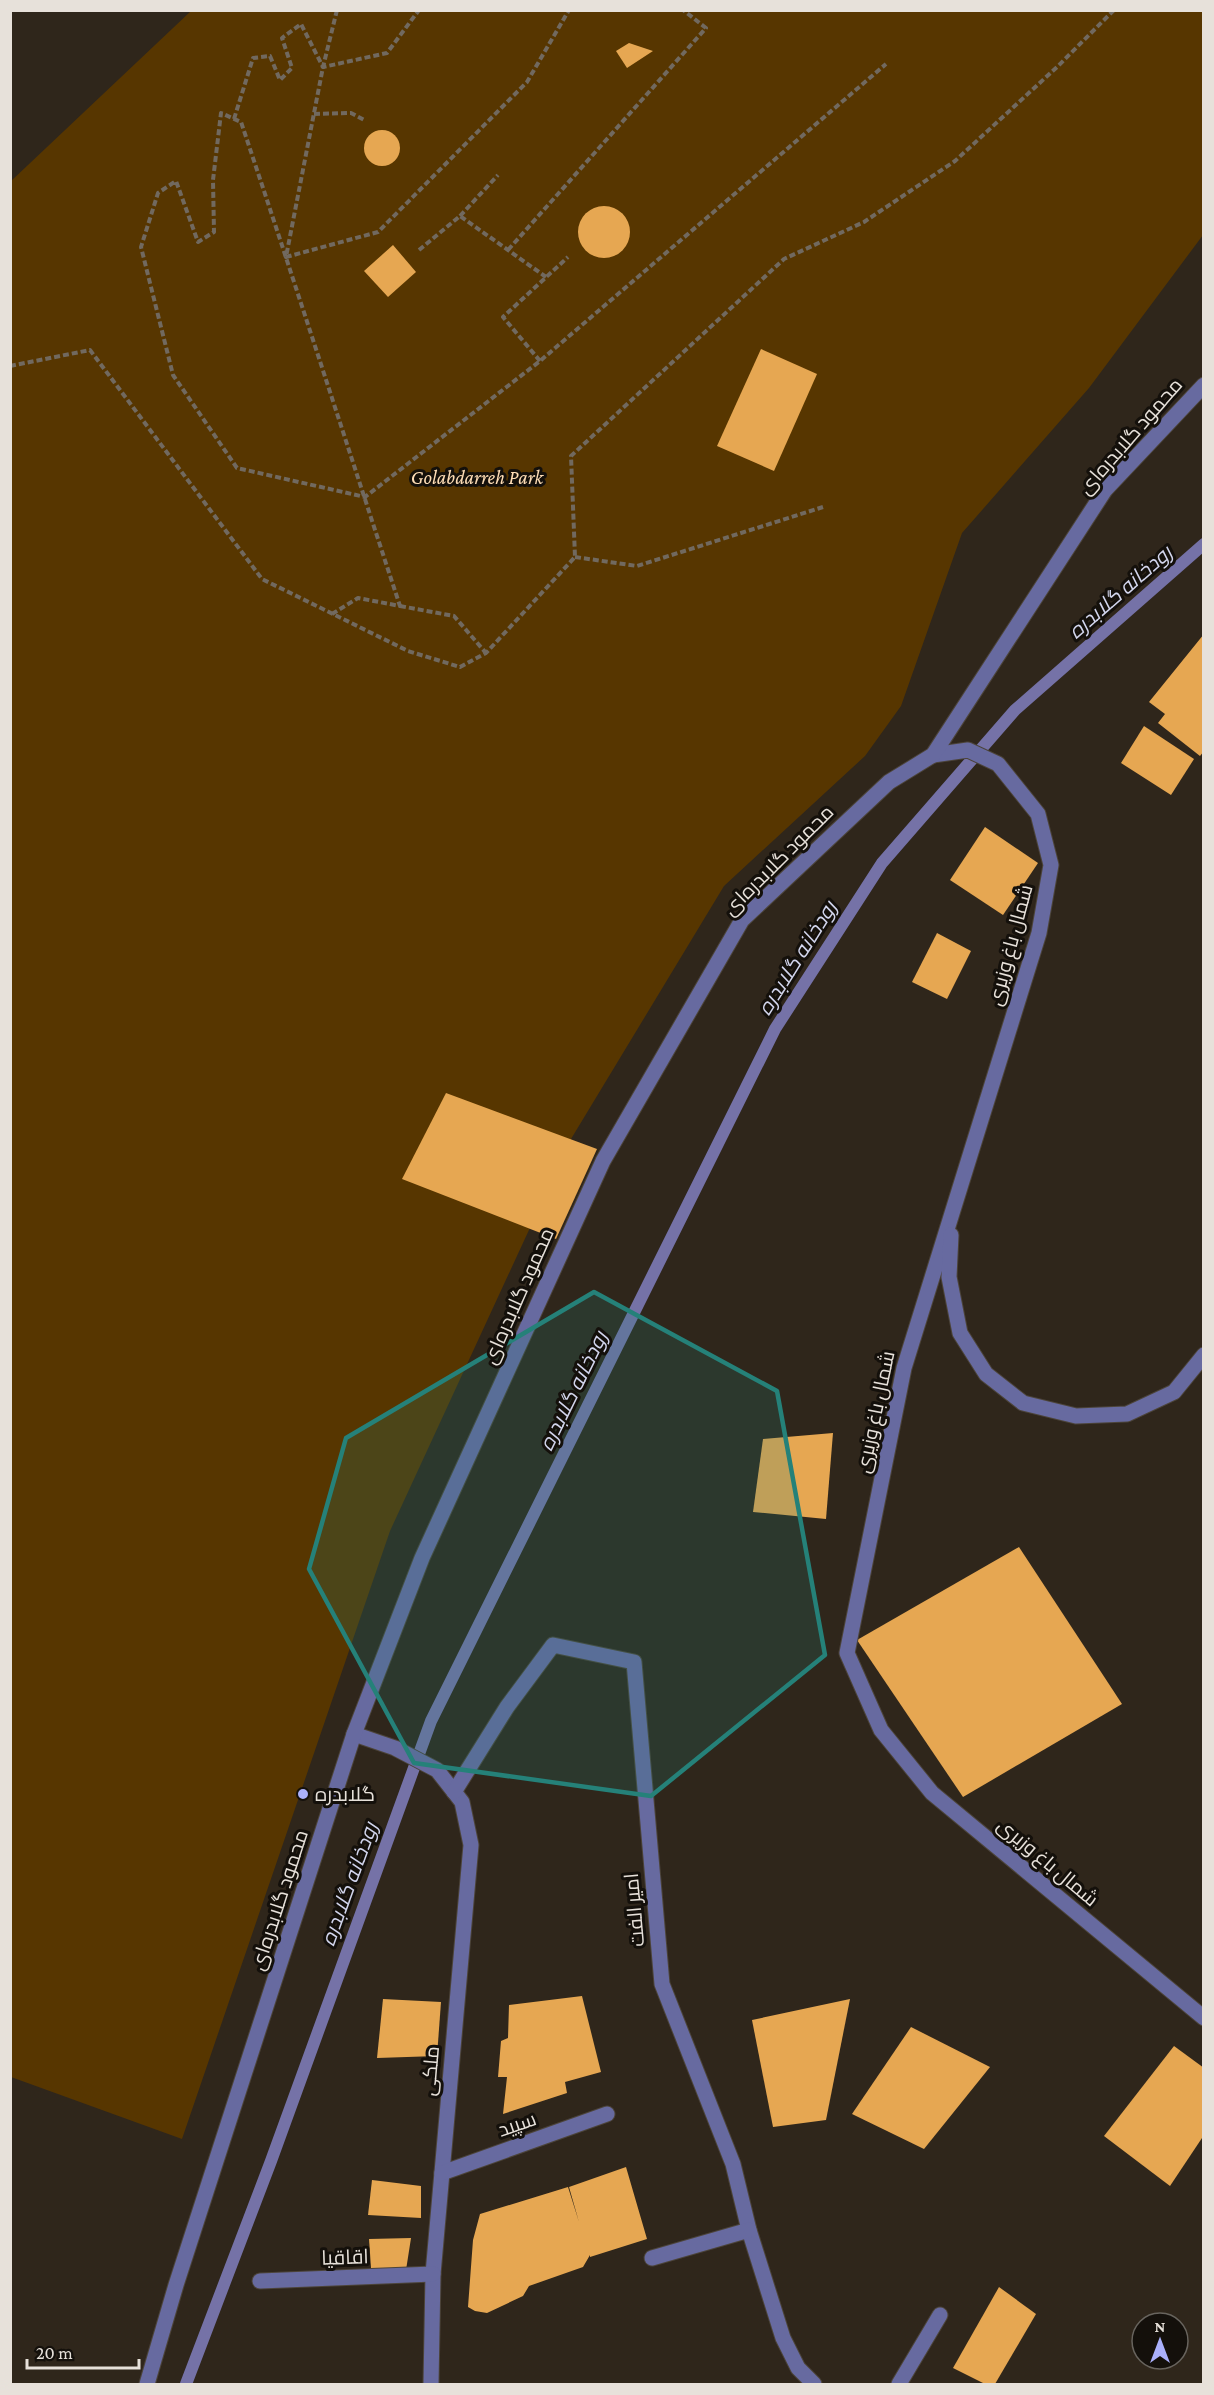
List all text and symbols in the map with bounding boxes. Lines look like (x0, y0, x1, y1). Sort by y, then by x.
street label: محمود گلابدره‌ای (1074, 373, 1188, 500)
park label: Golabdarreh Park (411, 466, 544, 488)
water label: رودخانه گلابدره (1063, 539, 1178, 644)
street label: محمود گلابدره‌ای (718, 800, 839, 921)
street label: شمال باغ وزیری (983, 882, 1040, 1009)
water label: رودخانه گلابدره (752, 895, 842, 1019)
street label: محمود گلابدره‌ای (478, 1225, 560, 1368)
water label: رودخانه گلابدره (534, 1326, 613, 1454)
street label: شمال باغ وزیری (851, 1349, 902, 1476)
place label: گلابدره (315, 1783, 375, 1806)
marker: گلابدره (296, 1787, 310, 1801)
street label: شمال باغ وزیری (991, 1814, 1103, 1913)
water label: رودخانه گلابدره (316, 1818, 383, 1949)
street label: محمود گلابدره‌ای (246, 1827, 314, 1974)
street label: امیر الفت (620, 1872, 649, 1948)
street label: ملکی (417, 2045, 445, 2097)
street label: سپید (495, 2107, 540, 2143)
street label: اقاقیا (321, 2245, 369, 2269)
north arrow (1130, 2311, 1190, 2371)
text: N (1155, 2318, 1166, 2335)
scale bar (27, 2332, 140, 2370)
text: 20 m (36, 2343, 73, 2363)

